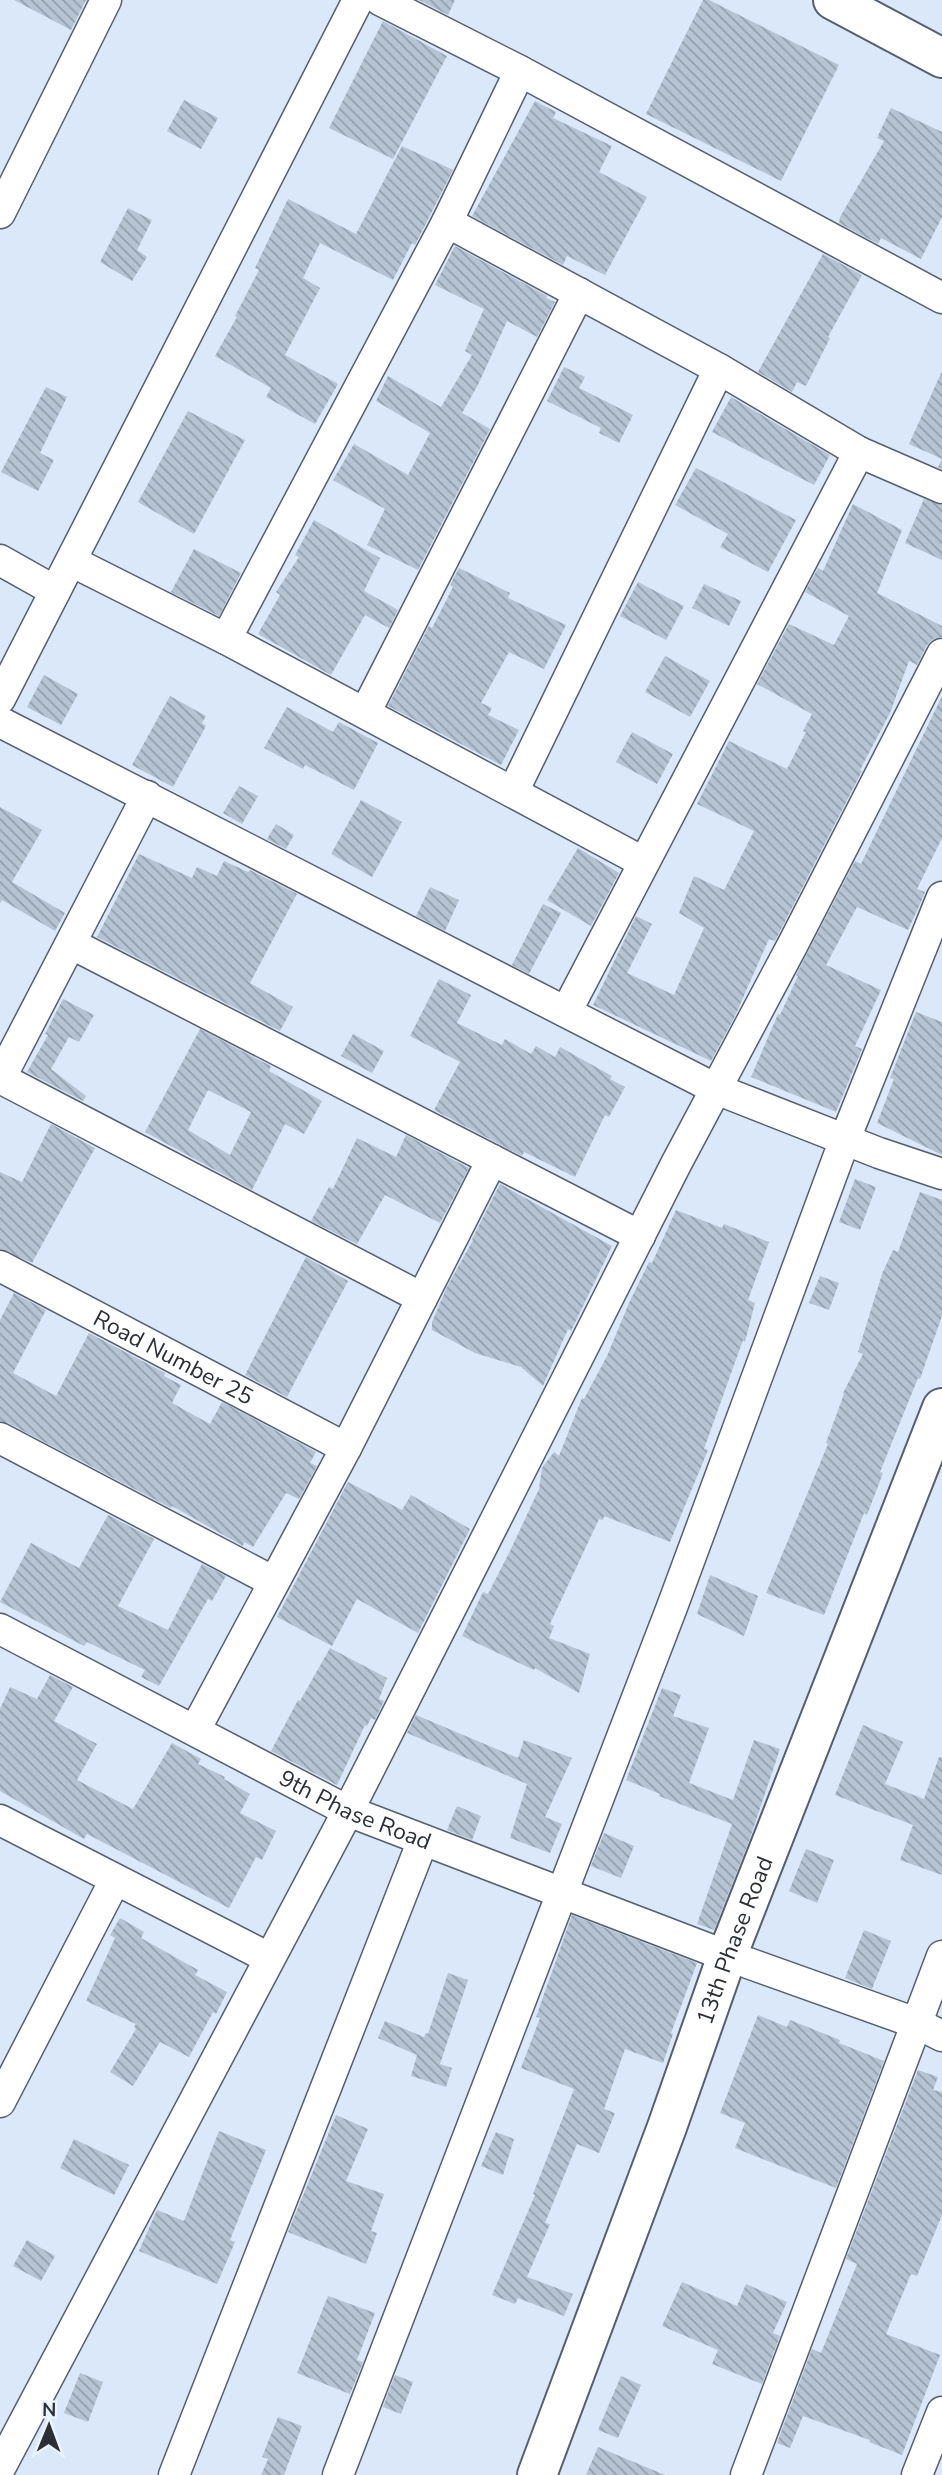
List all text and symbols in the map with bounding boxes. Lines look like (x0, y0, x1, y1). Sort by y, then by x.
street label: Road Number 25 (88, 1303, 259, 1413)
street label: 9th Phase Road (274, 1763, 436, 1857)
street label: 13th Phase Road (689, 1852, 781, 2029)
north arrow (14, 2391, 84, 2461)
text: N (42, 2397, 57, 2423)

